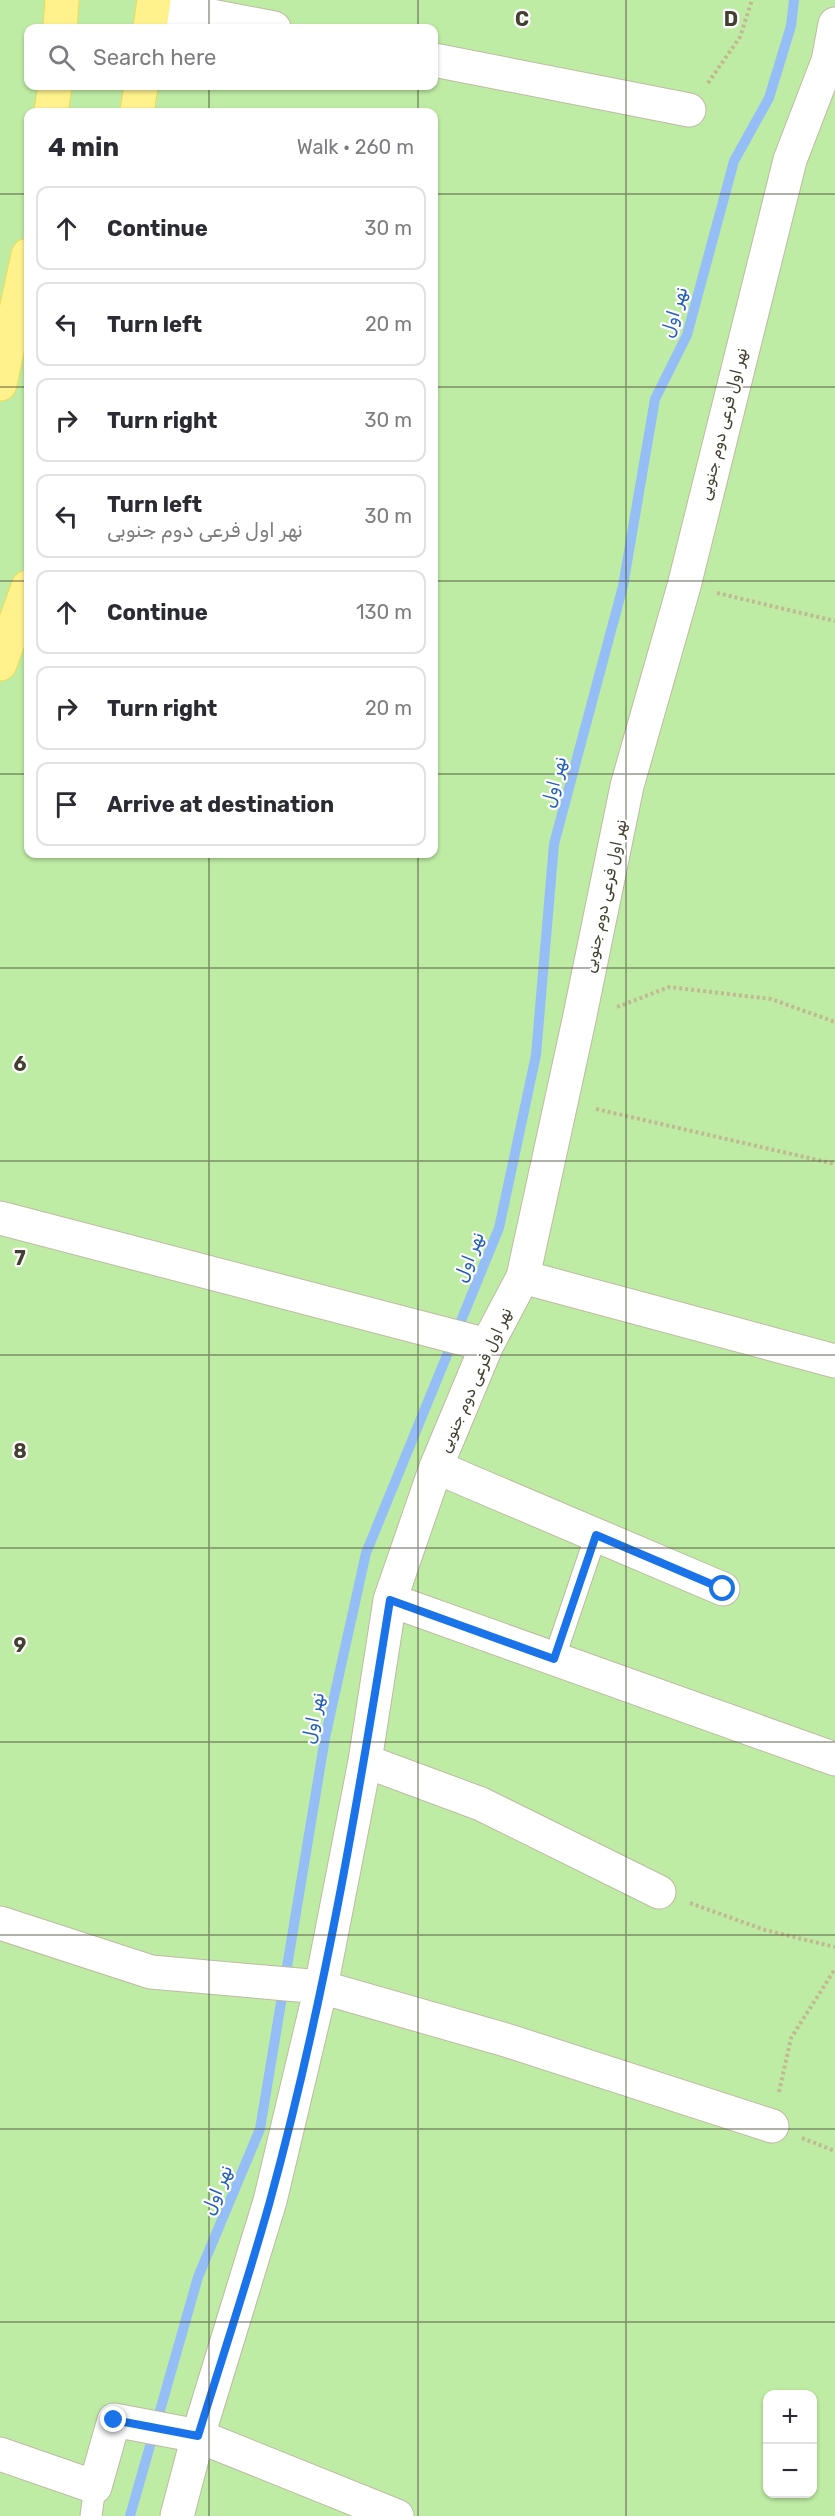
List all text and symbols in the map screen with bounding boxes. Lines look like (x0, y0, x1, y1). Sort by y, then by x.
text: C (515, 7, 529, 31)
text: D (724, 7, 738, 31)
search box (24, 24, 438, 90)
icon: search (45, 41, 78, 74)
text: Search here (93, 44, 216, 71)
text: 4 min (48, 132, 119, 163)
text: Walk · 260 m (297, 135, 414, 159)
icon: ahead (50, 212, 83, 245)
text: Continue (107, 215, 208, 242)
text: 30 m (365, 216, 412, 240)
water label: نهر اول (655, 284, 693, 340)
icon: left (50, 308, 83, 341)
text: Turn left (107, 311, 202, 338)
text: 20 m (365, 312, 412, 336)
street label: نهر اول فرعی دوم جنوبی (695, 346, 752, 503)
icon: right (50, 404, 83, 437)
text: Turn right (107, 407, 217, 434)
text: 30 m (365, 408, 412, 432)
text: Turn left (107, 491, 202, 518)
icon: left (50, 500, 83, 533)
text: 30 m (365, 504, 412, 528)
text: نهر اول فرعی دوم جنوبی (107, 518, 303, 542)
icon: ahead (50, 596, 83, 629)
text: Continue (107, 599, 208, 626)
text: 130 m (356, 600, 412, 624)
icon: right (50, 692, 83, 725)
text: Turn right (107, 695, 217, 722)
text: 20 m (365, 696, 412, 720)
water label: نهر اول (537, 754, 571, 810)
icon: arrive (50, 788, 83, 821)
text: Arrive at destination (107, 791, 334, 818)
street label: نهر اول فرعی دوم جنوبی (579, 817, 632, 975)
text: 6 (13, 1052, 27, 1076)
water label: نهر اول (449, 1229, 489, 1285)
text: 7 (14, 1246, 26, 1270)
street label: نهر اول فرعی دوم جنوبی (434, 1305, 516, 1456)
text: 8 (13, 1439, 27, 1463)
route start (709, 1575, 735, 1601)
text: 9 (14, 1633, 27, 1657)
water label: نهر اول (297, 1690, 329, 1746)
water label: نهر اول (197, 2162, 237, 2218)
map controls (763, 2390, 817, 2498)
button: + (763, 2390, 817, 2444)
route end (100, 2406, 126, 2432)
button: − (763, 2444, 817, 2498)

